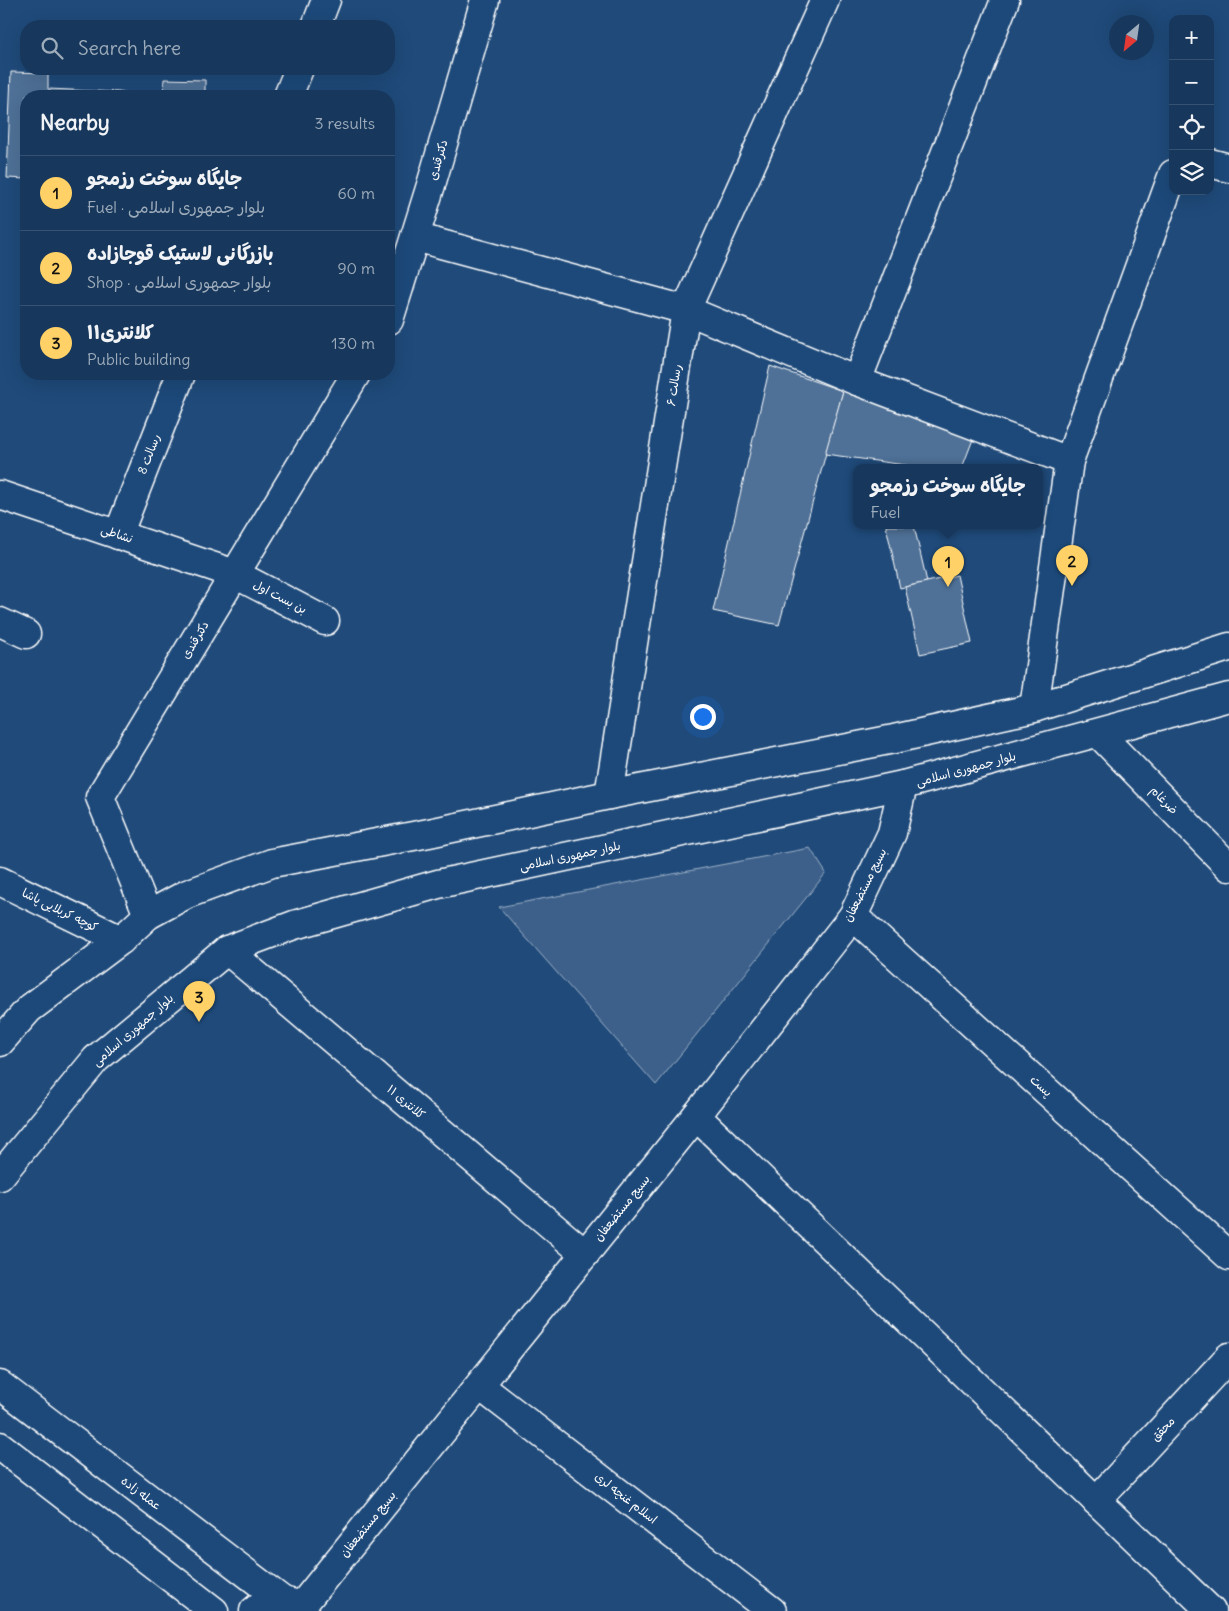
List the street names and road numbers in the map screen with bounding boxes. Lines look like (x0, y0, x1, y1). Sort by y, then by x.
street label: دکترقندی (425, 138, 450, 182)
street label: رسالت ۶ (663, 363, 684, 407)
street label: رسالت 8 (134, 432, 163, 476)
street label: نشاطی (99, 521, 135, 547)
street label: بن بست اول (250, 577, 310, 617)
street label: دکترقندی (177, 618, 212, 661)
street label: بلوار جمهوری اسلامی (914, 748, 1018, 790)
street label: ضرغام (1146, 782, 1181, 818)
street label: بلوار جمهوری اسلامی (518, 837, 622, 875)
street label: بسیج مستضعفان (840, 845, 891, 925)
street label: کوچه کربلایی پاشا (19, 885, 101, 935)
street label: بلوار جمهوری اسلامی (89, 990, 177, 1070)
street label: پست (1026, 1072, 1056, 1100)
street label: کلانتری ۱۱ (384, 1081, 429, 1122)
street label: بسیج مستضعفان (590, 1172, 654, 1245)
street label: محقق (1147, 1413, 1178, 1444)
street label: اسلام غنچه لری (591, 1469, 661, 1528)
street label: عمله زاده (118, 1473, 164, 1512)
street label: بسیج مستضعفان (336, 1488, 400, 1561)

